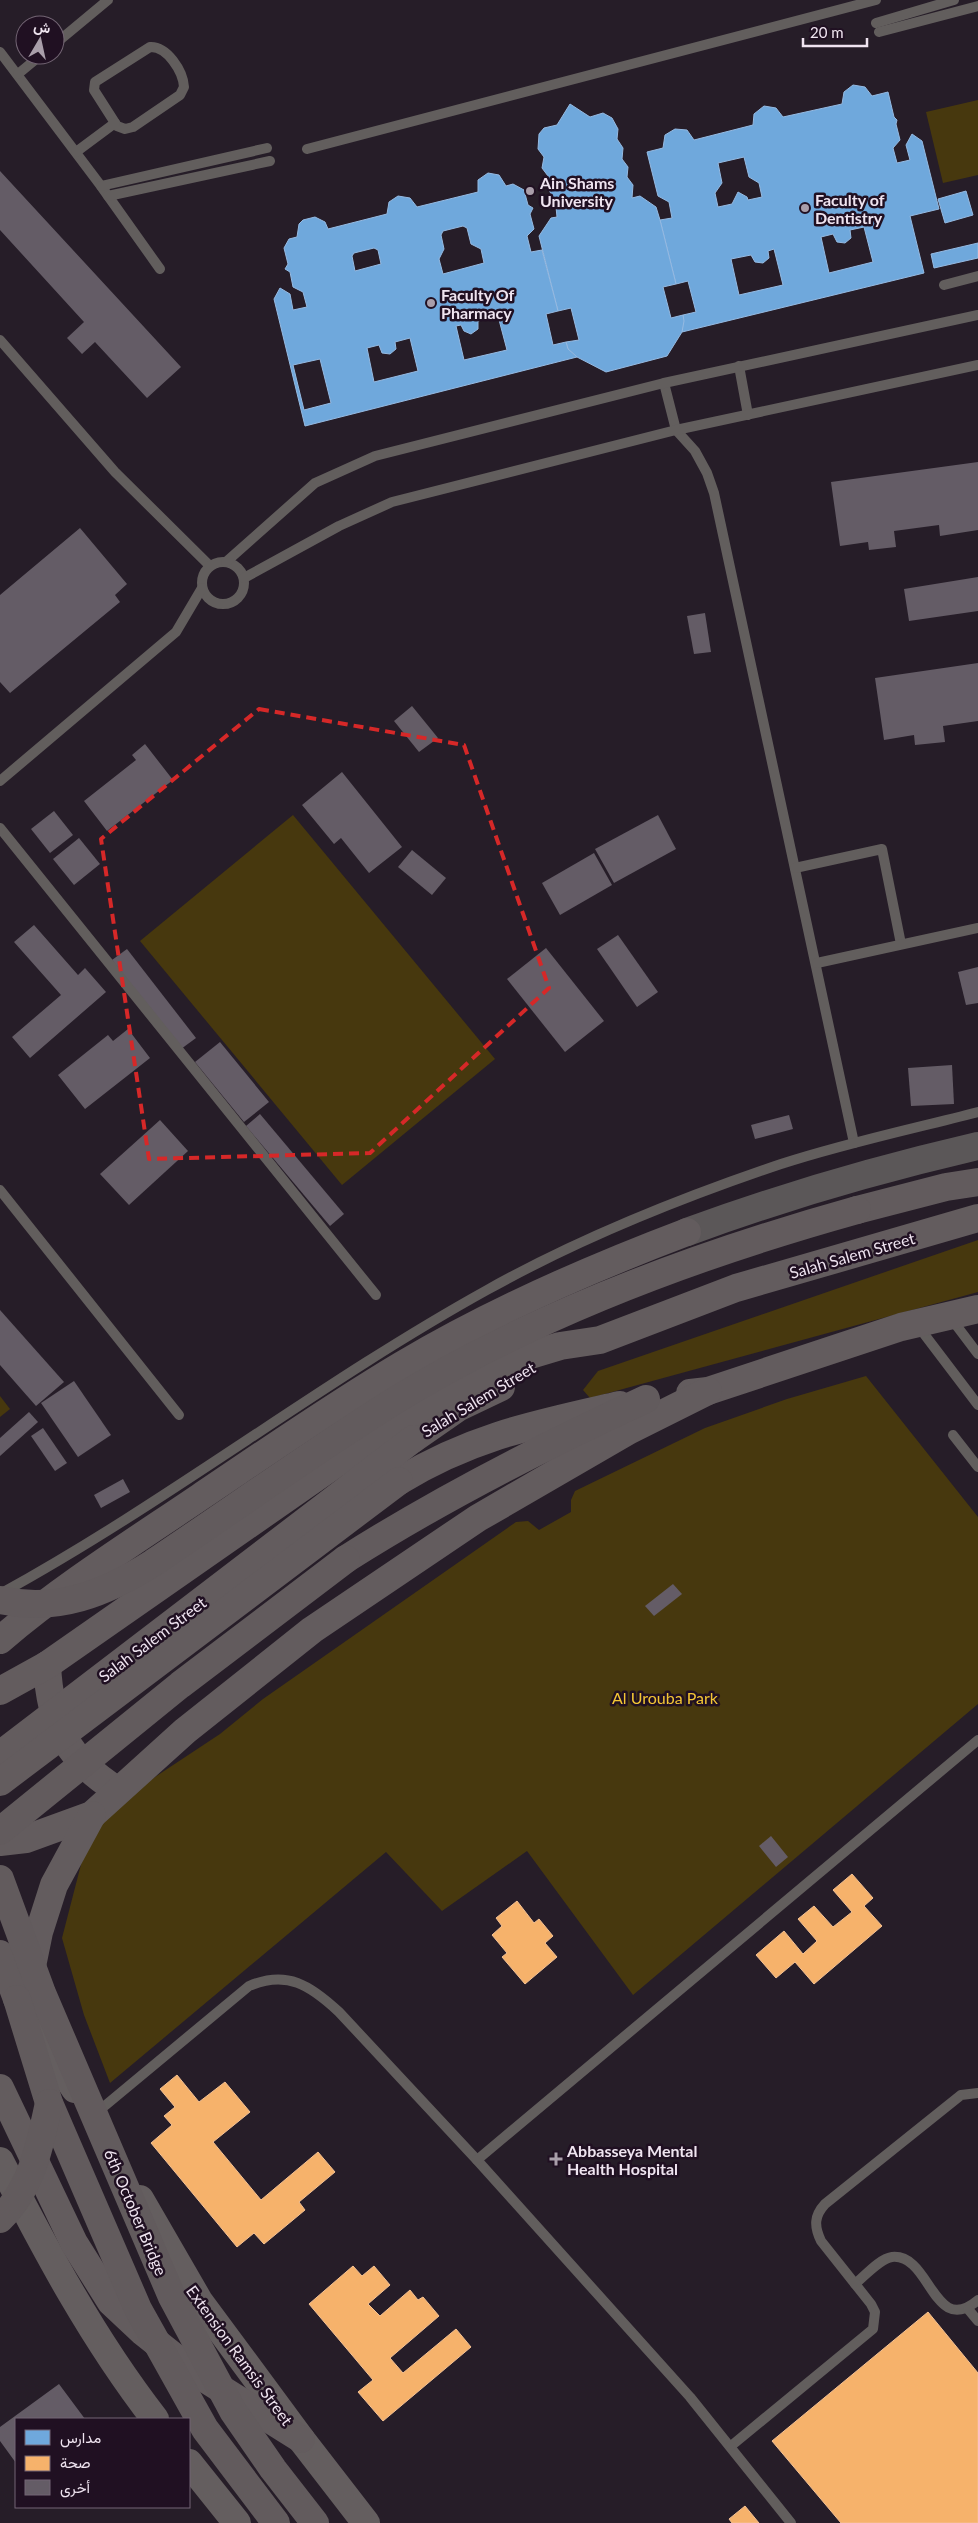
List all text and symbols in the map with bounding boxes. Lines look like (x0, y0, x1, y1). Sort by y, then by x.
north arrow (15, 15, 65, 65)
scale bar (803, 15, 867, 47)
text: ش (32, 17, 52, 37)
text: 20 m (810, 23, 844, 41)
place label: Ain Shams University (539, 173, 614, 210)
marker: Ain Shams University (524, 185, 536, 197)
place label: Faculty of Dentistry (815, 190, 885, 227)
marker: Faculty of Dentistry (799, 202, 811, 214)
place label: Faculty Of Pharmacy (441, 285, 515, 322)
marker: Faculty Of Pharmacy (425, 297, 437, 309)
street label: Salah Salem Street (787, 1228, 917, 1282)
street label: Salah Salem Street (418, 1357, 539, 1440)
street label: Salah Salem Street (95, 1592, 210, 1686)
park label: Al Urouba Park (612, 1688, 719, 1707)
place label: Abbasseya Mental Health Hospital (566, 2141, 697, 2178)
street label: 6th October Bridge (101, 2146, 171, 2278)
marker: Abbasseya Mental Health Hospital (549, 2152, 563, 2166)
street label: Extension Ramsis Street (183, 2281, 297, 2429)
legend (15, 2418, 190, 2508)
text: مدارس (60, 2428, 101, 2448)
text: صحة (60, 2453, 91, 2471)
text: أخرى (60, 2478, 90, 2498)

